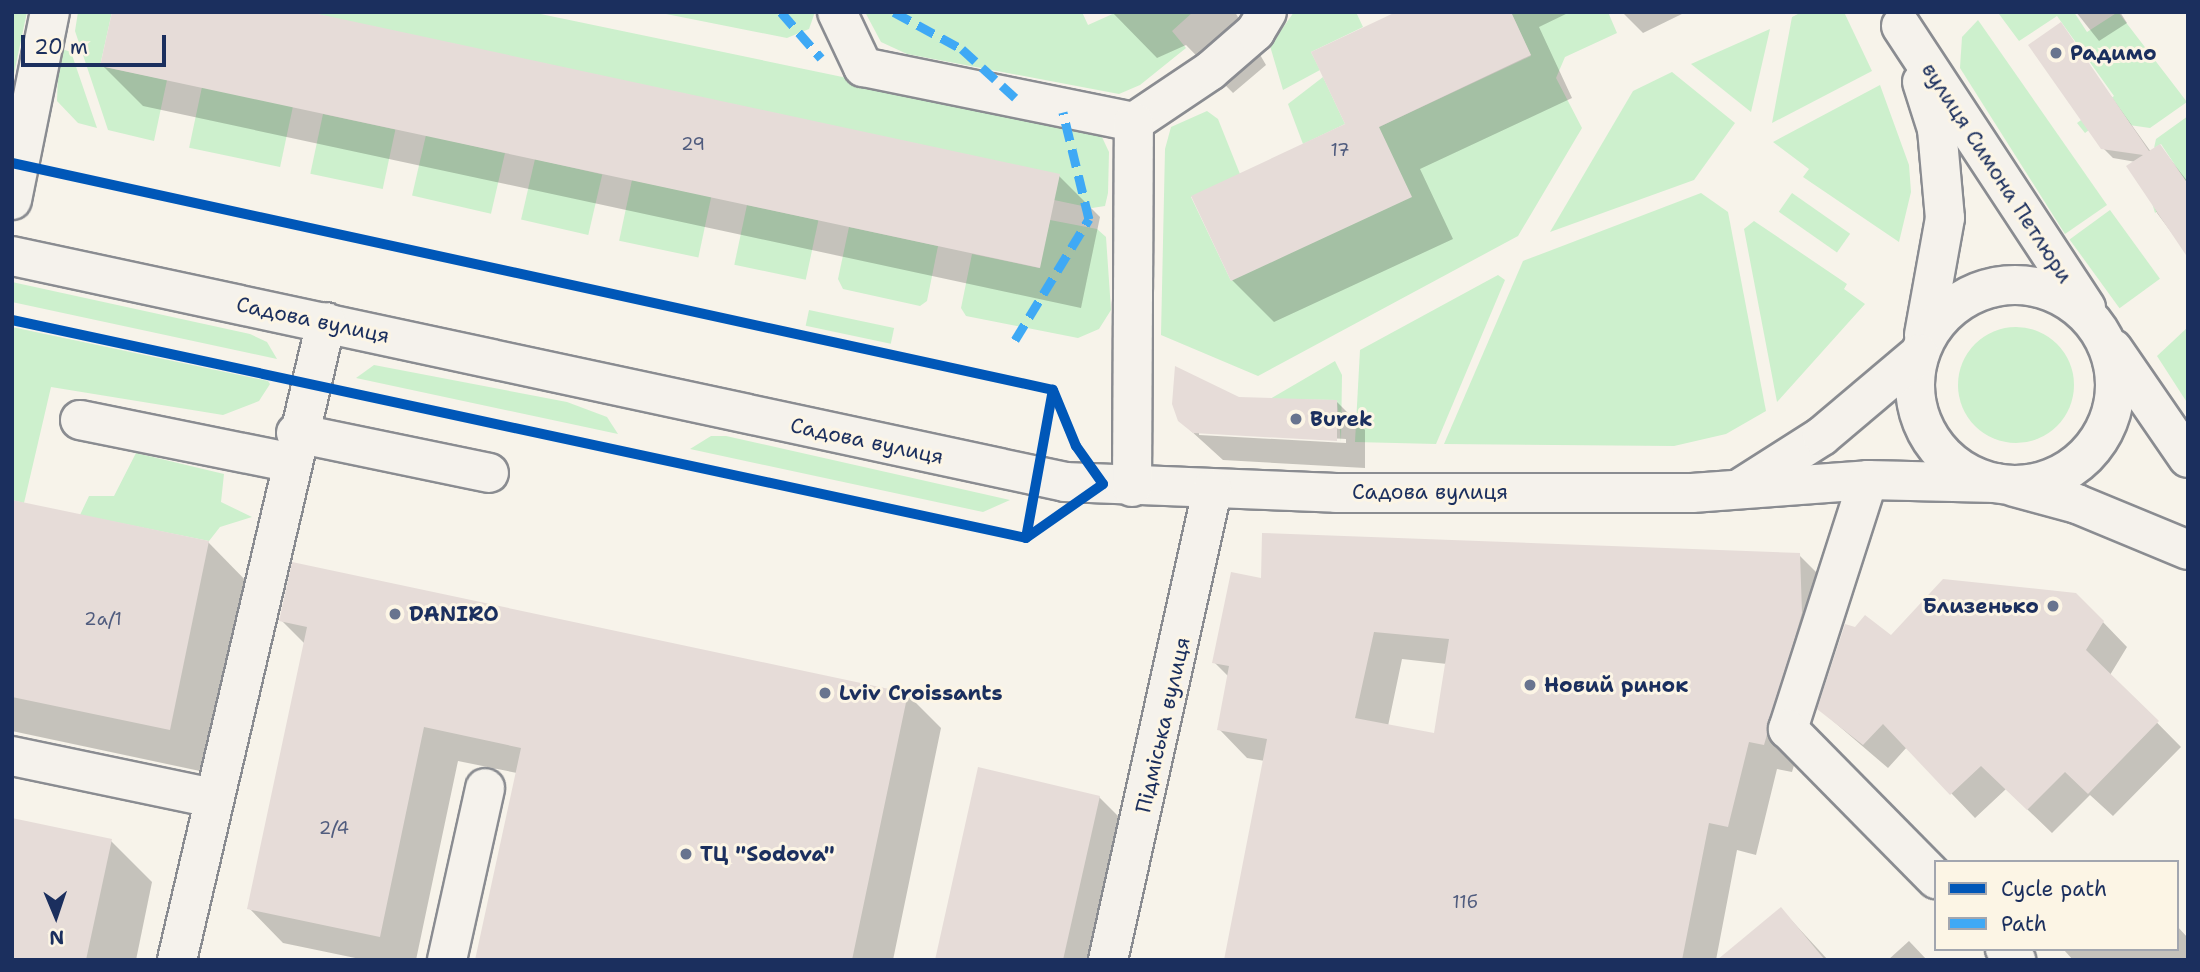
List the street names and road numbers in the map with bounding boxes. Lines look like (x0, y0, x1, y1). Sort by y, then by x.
street label: вулиця Симона Петлюри (1916, 58, 2078, 288)
street label: Садова вулиця (234, 291, 392, 349)
street label: Садова вулиця (788, 412, 946, 470)
street label: Садова вулиця (1352, 479, 1508, 505)
street label: Підміська вулиця (1131, 635, 1195, 815)

